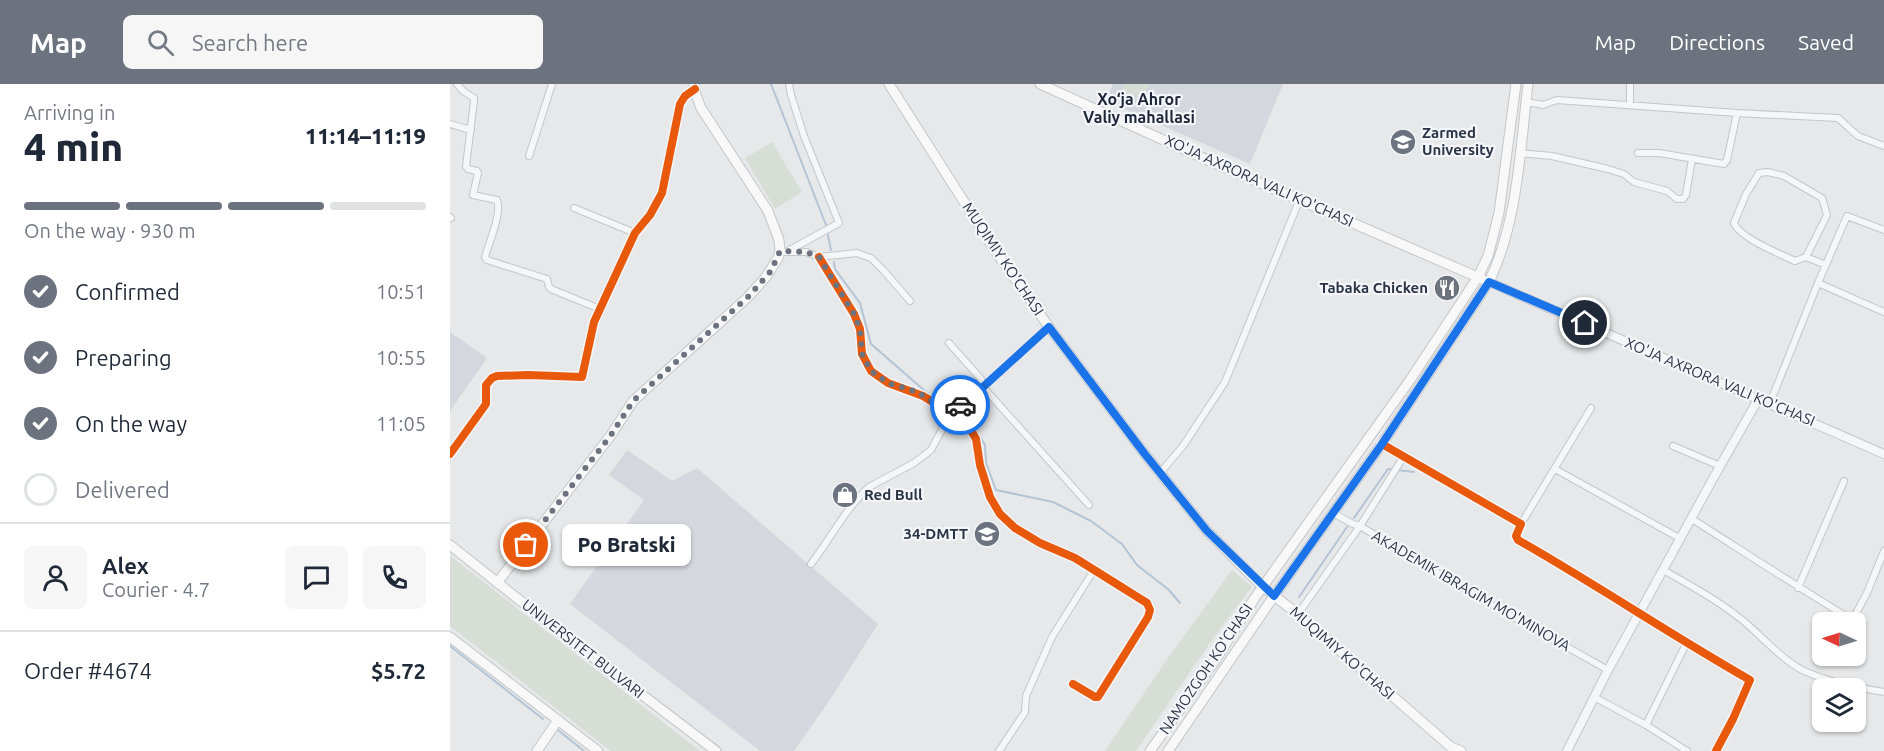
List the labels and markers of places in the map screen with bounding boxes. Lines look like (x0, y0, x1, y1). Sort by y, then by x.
place label: Zarmed University (1422, 124, 1494, 158)
school or university icon: Zarmed University (1388, 127, 1418, 157)
restaurant icon: Tabaka Chicken (1432, 273, 1462, 303)
place label: Tabaka Chicken (1319, 279, 1428, 296)
pin (1559, 297, 1610, 348)
shop icon: Red Bull (830, 480, 860, 510)
place label: Red Bull (864, 486, 923, 503)
pin (500, 519, 551, 570)
school or university icon: 34-DMTT (972, 519, 1002, 549)
callout: Po Bratski (562, 524, 691, 566)
place label: 34-DMTT (904, 525, 968, 542)

